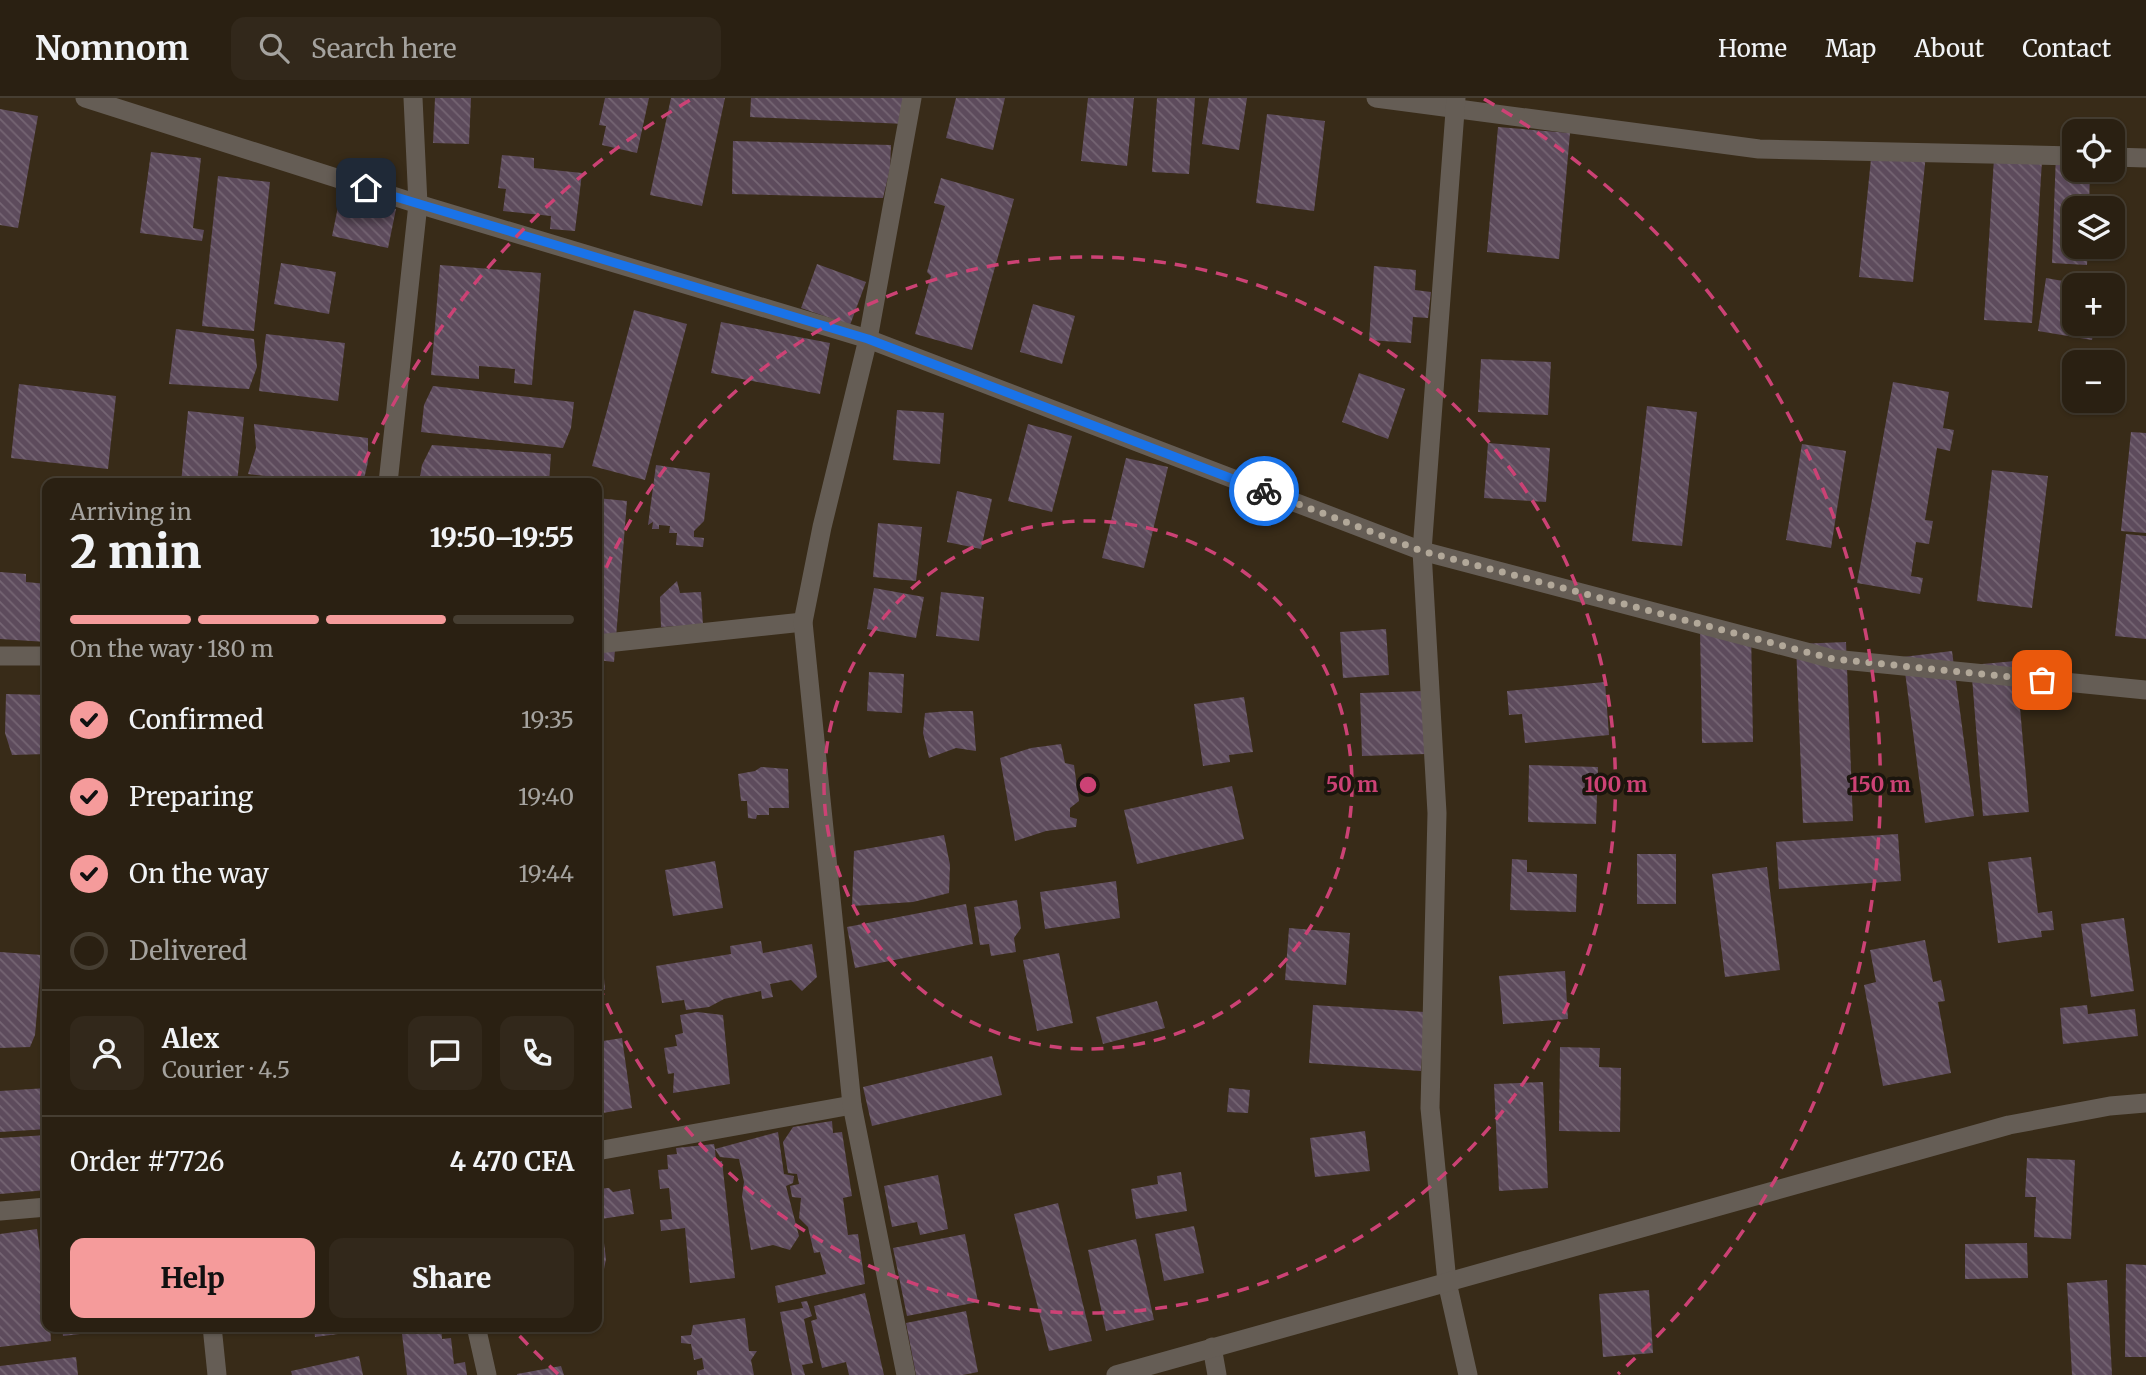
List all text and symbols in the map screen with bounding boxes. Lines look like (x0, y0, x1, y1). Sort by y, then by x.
search box (231, 17, 721, 80)
text: Nomnom (35, 28, 189, 69)
icon: search (255, 29, 293, 67)
text: Search here (311, 32, 457, 65)
text: Home (1718, 33, 1787, 64)
text: Map (1825, 33, 1876, 64)
text: About (1914, 33, 1984, 64)
text: Contact (2022, 33, 2111, 64)
map controls (2062, 119, 2125, 413)
button: locate (2062, 119, 2125, 182)
pin (336, 158, 396, 218)
icon: home (347, 169, 385, 207)
button: layers (2062, 196, 2125, 259)
button: + (2062, 273, 2125, 336)
button: − (2062, 350, 2125, 413)
courier (1229, 456, 1299, 526)
icon: bike (1245, 472, 1283, 510)
text: Arriving in (70, 497, 192, 526)
text: 19:50–19:55 (430, 521, 574, 554)
text: 2 min (70, 523, 202, 581)
text: On the way · 180 m (70, 634, 274, 663)
pin (2012, 650, 2072, 710)
icon: bag (2023, 661, 2061, 699)
icon: check (70, 701, 108, 739)
text: Confirmed (129, 703, 264, 736)
text: 19:35 (521, 705, 574, 734)
text: 50 m (1326, 771, 1378, 798)
text: 100 m (1585, 771, 1647, 798)
text: 150 m (1849, 771, 1911, 798)
centre of rings (1076, 773, 1100, 797)
icon: check (70, 778, 108, 816)
text: Preparing (129, 780, 253, 813)
text: 19:40 (518, 782, 574, 811)
icon: check (70, 855, 108, 893)
text: On the way (129, 857, 269, 890)
text: 19:44 (518, 859, 574, 888)
text: Delivered (129, 934, 248, 967)
button: person (70, 1016, 144, 1090)
button: chat (408, 1016, 482, 1090)
button: phone (500, 1016, 574, 1090)
text: Alex (162, 1022, 219, 1055)
text: Courier · 4.5 (162, 1055, 290, 1084)
text: Order #7726 (70, 1145, 224, 1178)
text: 4 470 CFA (450, 1145, 574, 1178)
button: Help (70, 1238, 315, 1318)
button: Share (329, 1238, 574, 1318)

